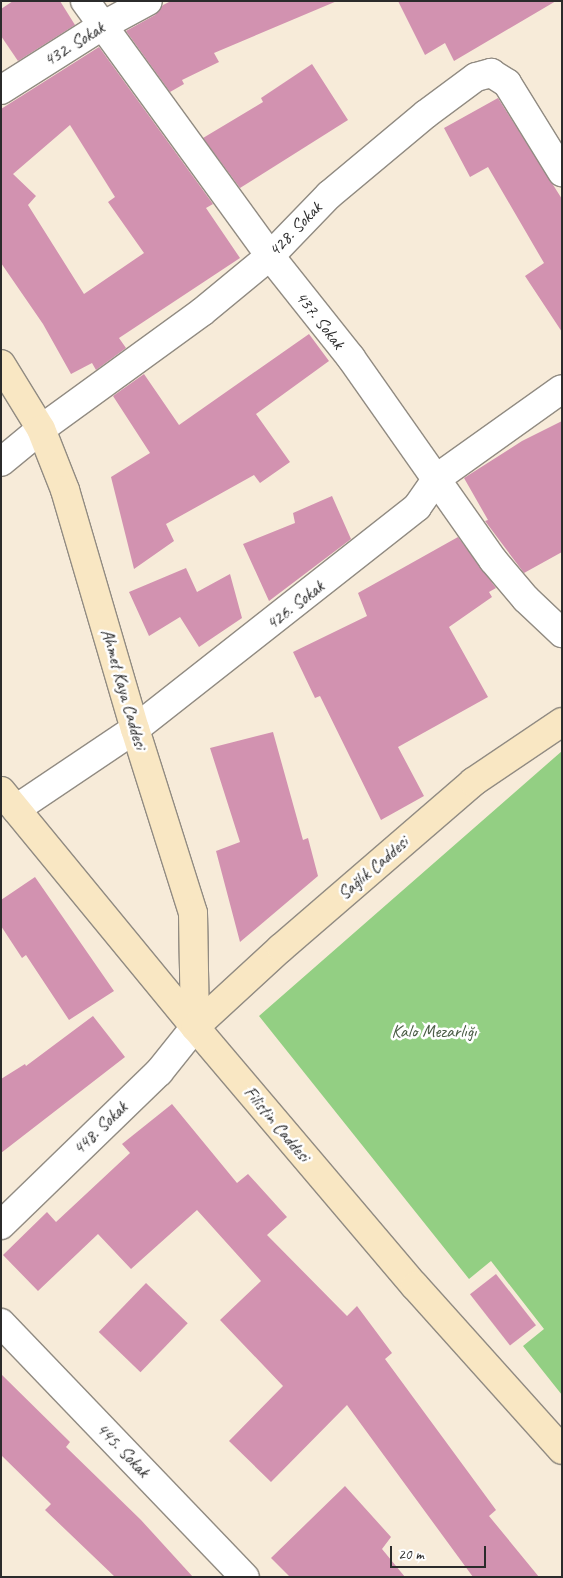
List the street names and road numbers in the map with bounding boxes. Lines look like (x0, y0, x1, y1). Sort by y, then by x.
street label: 432. Sokak (40, 17, 108, 71)
street label: 428. Sokak (264, 197, 326, 261)
street label: 437. Sokak (291, 287, 349, 353)
street label: 426. Sokak (262, 576, 328, 634)
street label: Ahmet Kaya Caddesi (97, 626, 151, 752)
street label: Sağlık Caddesi (333, 832, 413, 904)
street label: Filistin Caddesi (239, 1082, 315, 1166)
street label: 448. Sokak (68, 1097, 132, 1159)
street label: 445. Sokak (92, 1418, 154, 1482)

